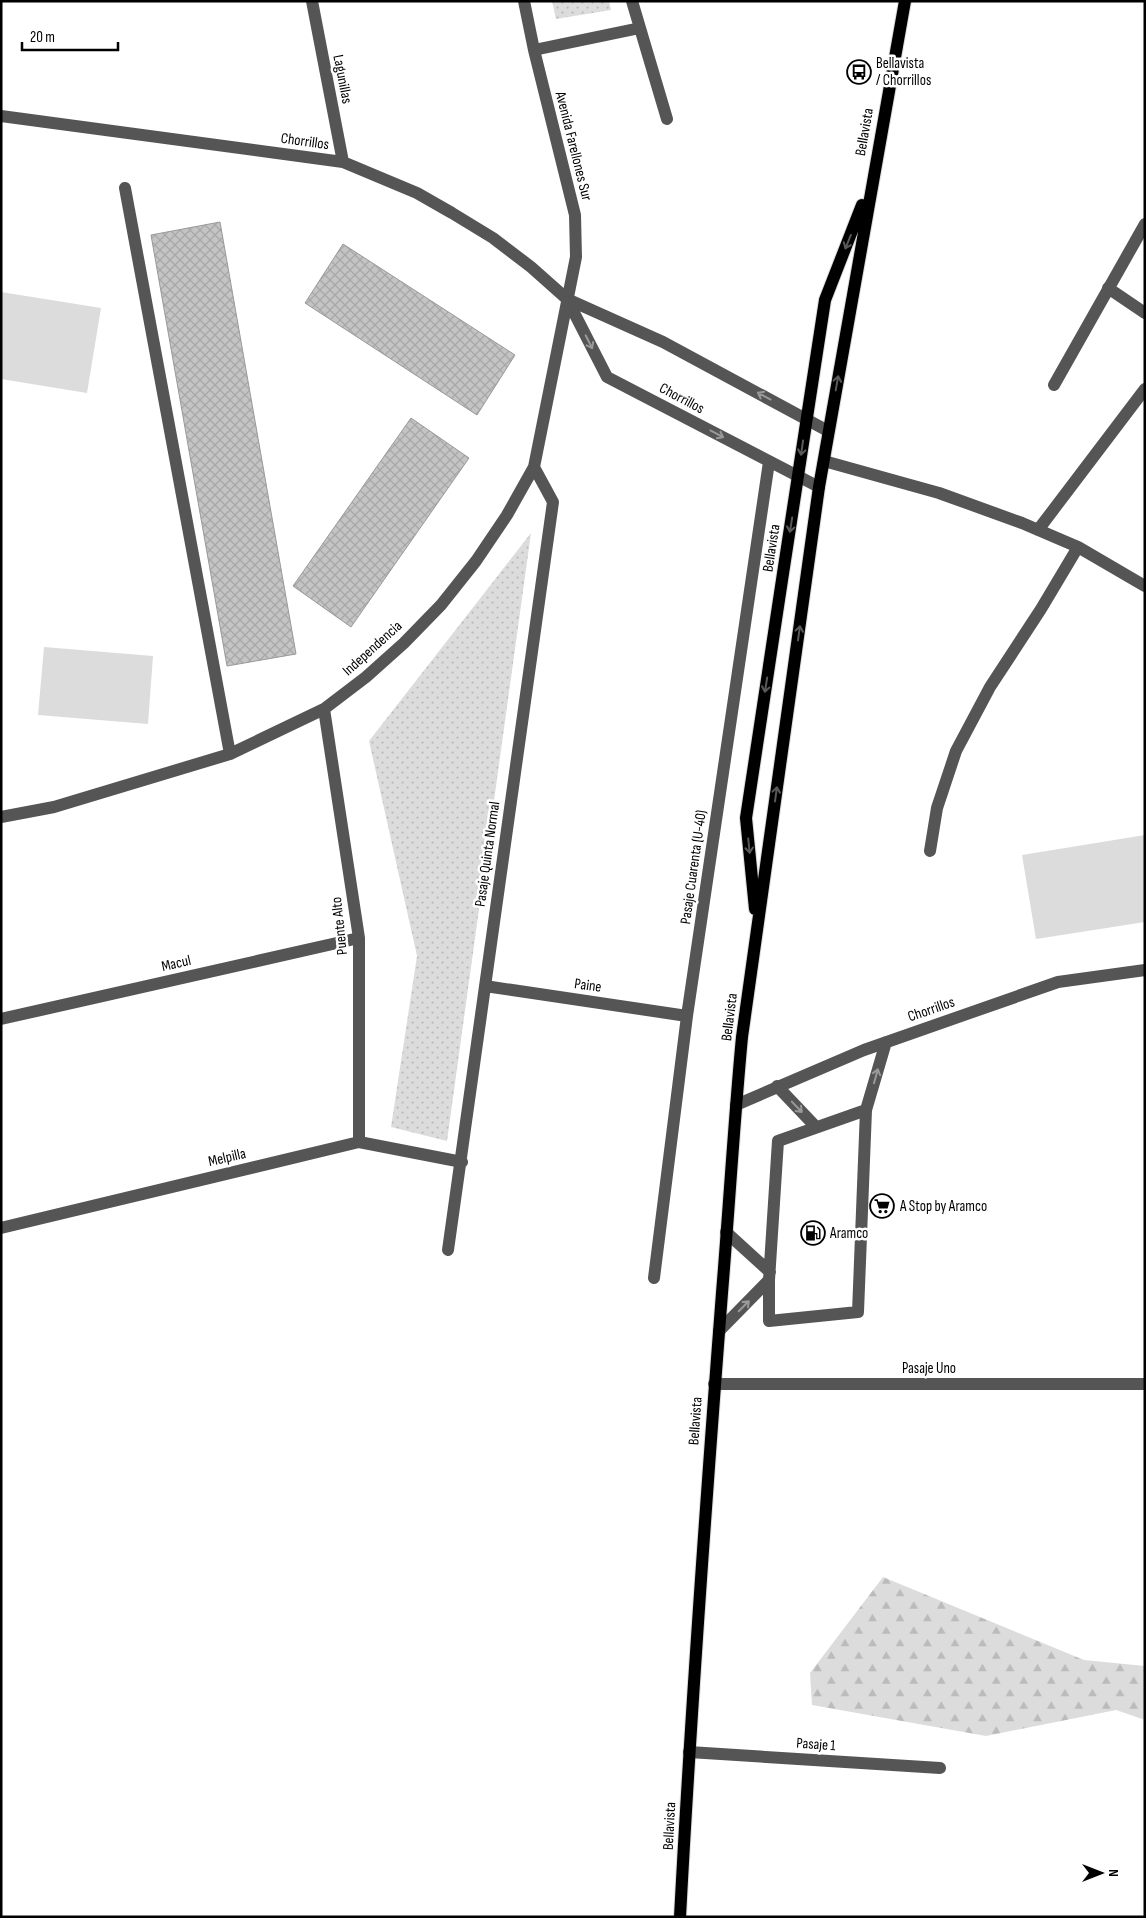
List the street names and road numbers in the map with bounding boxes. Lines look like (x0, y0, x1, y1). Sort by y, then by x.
street label: Lagunillas (328, 53, 357, 105)
street label: Avenida Farellones Sur (551, 89, 596, 203)
street label: Bellavista (851, 106, 878, 157)
street label: Chorrillos (280, 129, 330, 154)
street label: Chorrillos (656, 379, 708, 418)
street label: Bellavista (758, 523, 785, 573)
street label: Independencia (339, 617, 406, 680)
street label: Pasaje Quinta Normal (471, 800, 504, 908)
street label: Pasaje Cuarenta (U-40) (676, 809, 711, 925)
street label: Puente Alto (327, 896, 352, 956)
street label: Macul (159, 951, 193, 976)
street label: Paine (573, 974, 603, 997)
street label: Bellavista (717, 992, 742, 1042)
street label: Chorrillos (905, 993, 957, 1026)
street label: Melpilla (206, 1144, 248, 1171)
street label: Pasaje Uno (902, 1359, 956, 1378)
street label: Bellavista (684, 1396, 707, 1446)
street label: Pasaje 1 (796, 1734, 837, 1755)
street label: Bellavista (659, 1801, 680, 1851)

